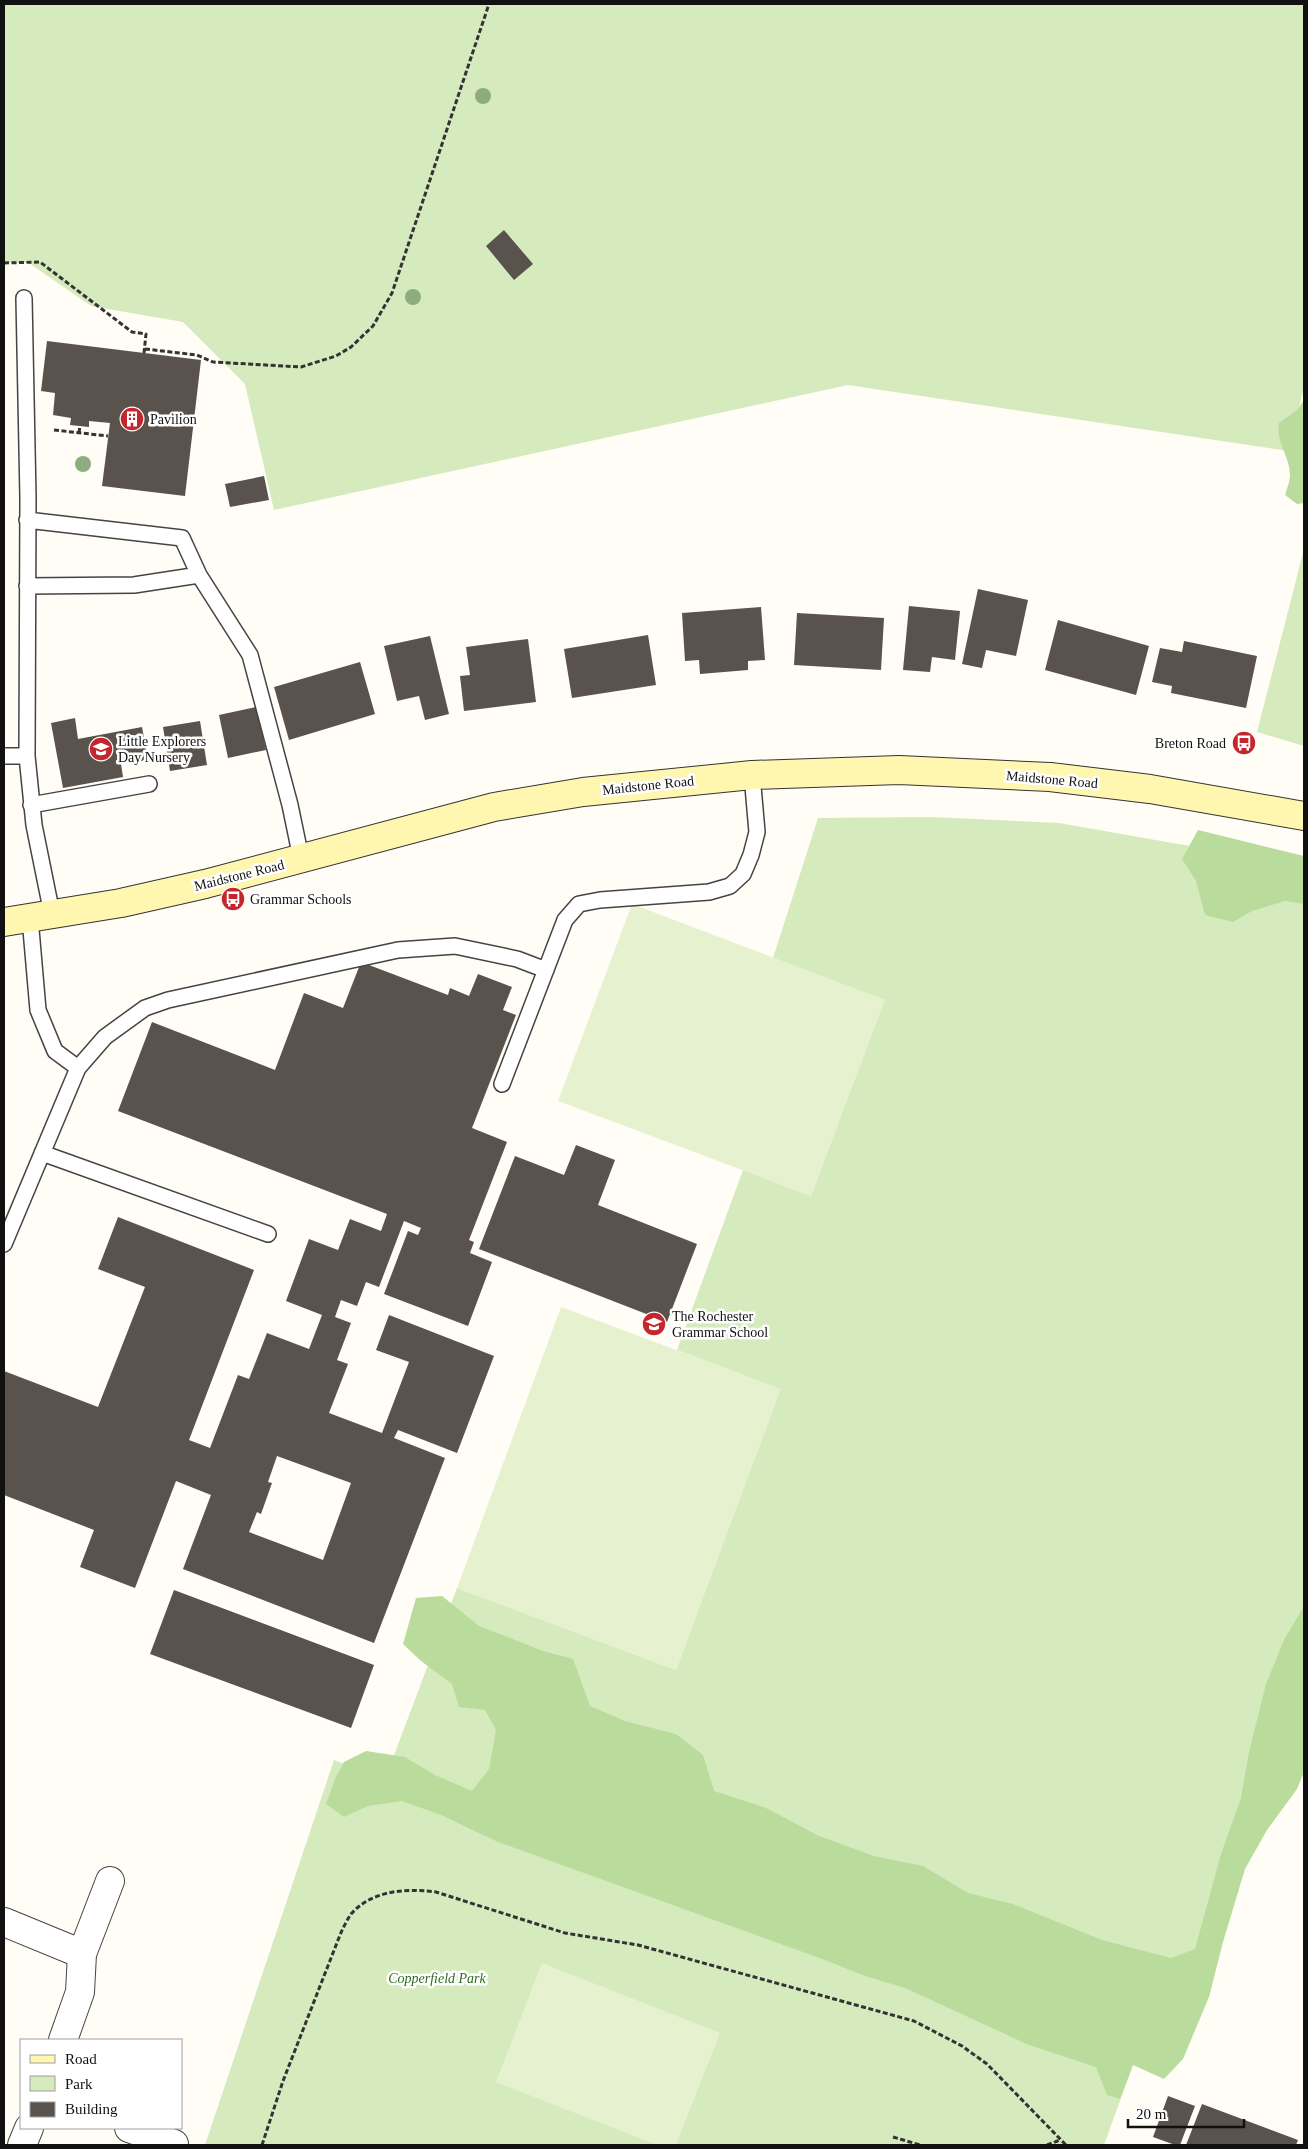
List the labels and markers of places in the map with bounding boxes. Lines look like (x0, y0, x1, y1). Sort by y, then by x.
building icon: Pavilion (119, 406, 145, 432)
place label: Pavilion (150, 412, 197, 427)
bus stop icon: Breton Road (1231, 730, 1257, 756)
place label: Little Explorers Day Nursery (118, 734, 206, 765)
school or university icon: Little Explorers Day Nursery (88, 736, 114, 762)
place label: Breton Road (1155, 736, 1226, 751)
bus stop icon: Grammar Schools (220, 886, 246, 912)
place label: Grammar Schools (250, 892, 351, 907)
place label: The Rochester Grammar School (672, 1309, 768, 1340)
school or university icon: The Rochester Grammar School (641, 1311, 667, 1337)

